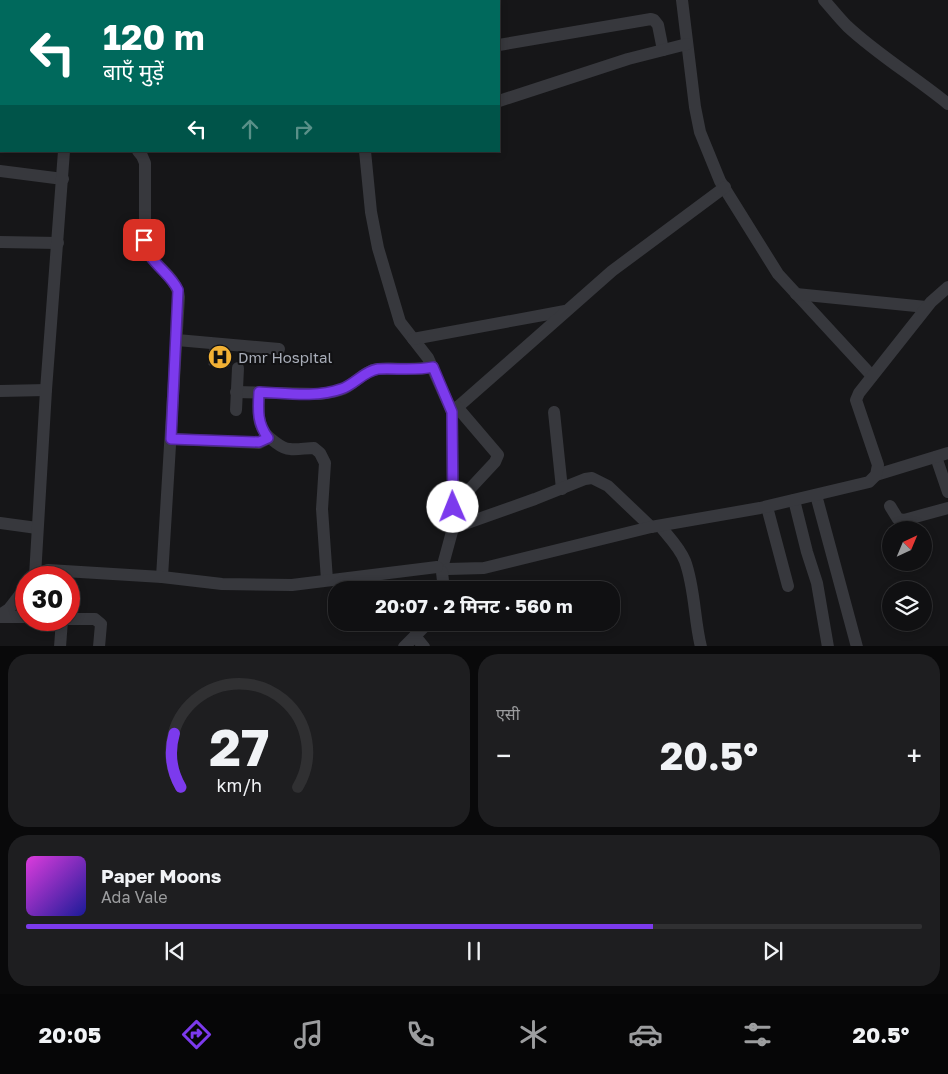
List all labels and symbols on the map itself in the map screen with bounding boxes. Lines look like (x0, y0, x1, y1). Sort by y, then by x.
pin (123, 219, 165, 261)
hospital icon: Dmr Hospital (207, 344, 233, 370)
place label: Dmr Hospital (238, 348, 332, 366)
position arrow (426, 480, 478, 532)
north arrow (882, 521, 932, 571)
speed limit sign: 30 (15, 566, 80, 631)

